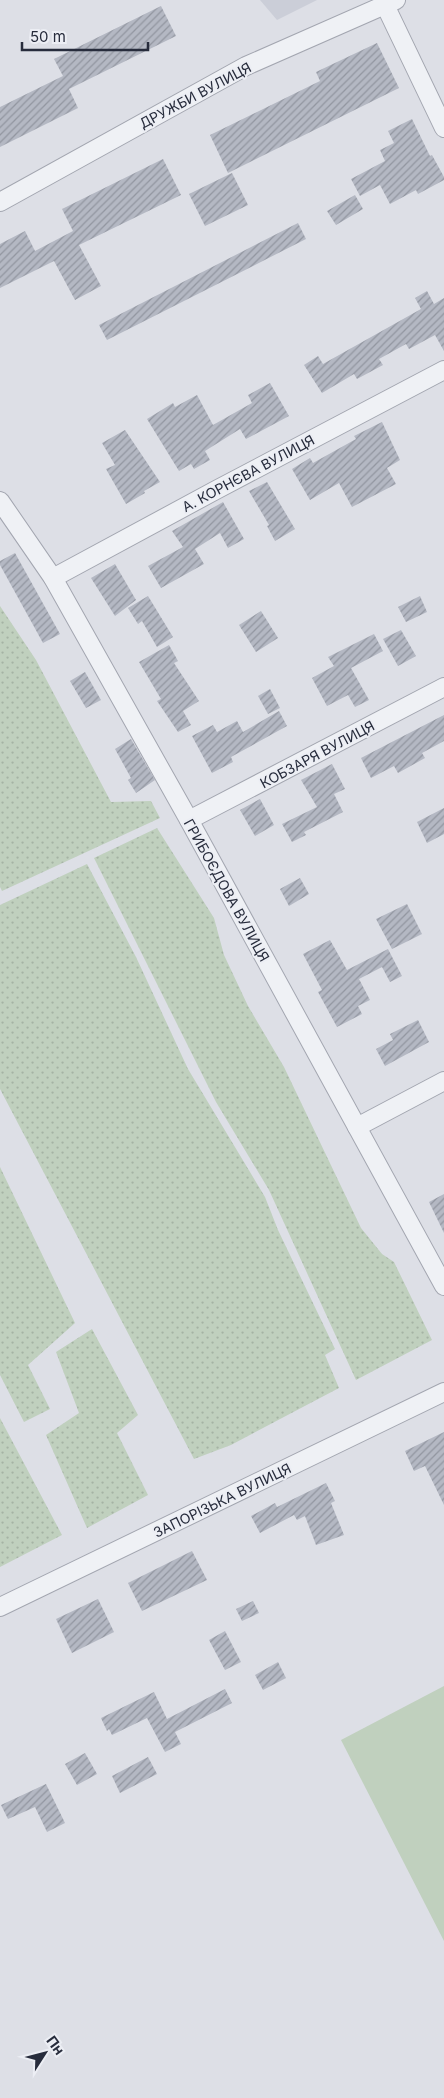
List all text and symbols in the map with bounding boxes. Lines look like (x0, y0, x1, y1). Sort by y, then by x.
scale bar (22, 20, 149, 52)
text: 50 m (30, 27, 66, 46)
street label: ДРУЖБИ ВУЛИЦЯ (136, 58, 254, 132)
street label: А. КОРНЄВА ВУЛИЦЯ (179, 431, 317, 515)
street label: КОБЗАРЯ ВУЛИЦЯ (257, 717, 377, 791)
street label: ГРИБОЄДОВА ВУЛИЦЯ (181, 816, 273, 964)
street label: ЗАПОРІЗЬКА ВУЛИЦЯ (150, 1459, 294, 1541)
north arrow (20, 2028, 70, 2078)
text: Пн (43, 2032, 68, 2058)

